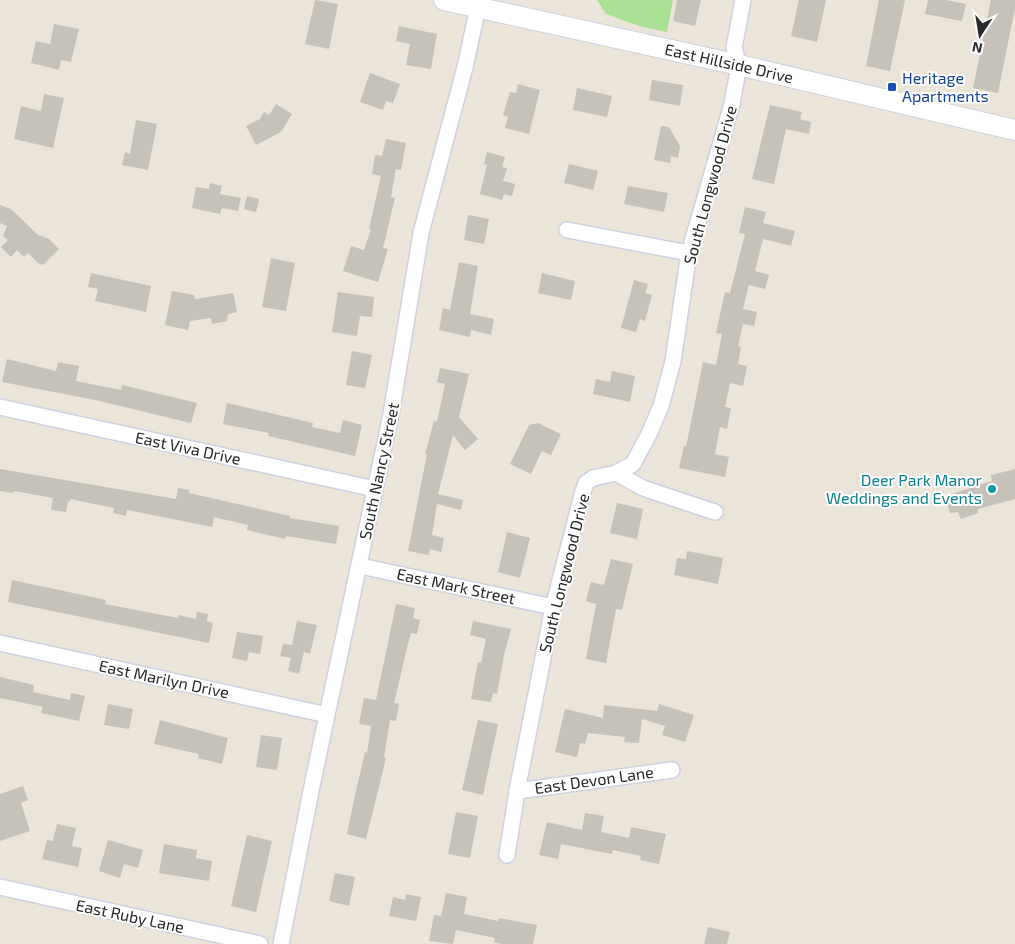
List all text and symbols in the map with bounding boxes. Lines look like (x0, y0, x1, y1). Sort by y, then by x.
north arrow (955, 10, 1005, 60)
street label: East Hillside Drive (663, 39, 795, 86)
text: N (970, 39, 984, 58)
place label: Heritage Apartments (902, 68, 989, 105)
marker: Heritage Apartments (886, 81, 898, 93)
street label: South Longwood Drive (679, 103, 740, 266)
street label: South Nancy Street (355, 401, 402, 541)
street label: East Viva Drive (133, 427, 243, 468)
place label: Deer Park Manor Weddings and Events (826, 470, 983, 507)
marker: Deer Park Manor Weddings and Events (986, 483, 998, 495)
street label: South Longwood Drive (534, 491, 593, 655)
street label: East Mark Street (395, 564, 517, 607)
street label: East Marilyn Drive (97, 655, 231, 702)
street label: East Devon Lane (533, 762, 655, 797)
street label: East Ruby Lane (74, 895, 186, 936)

